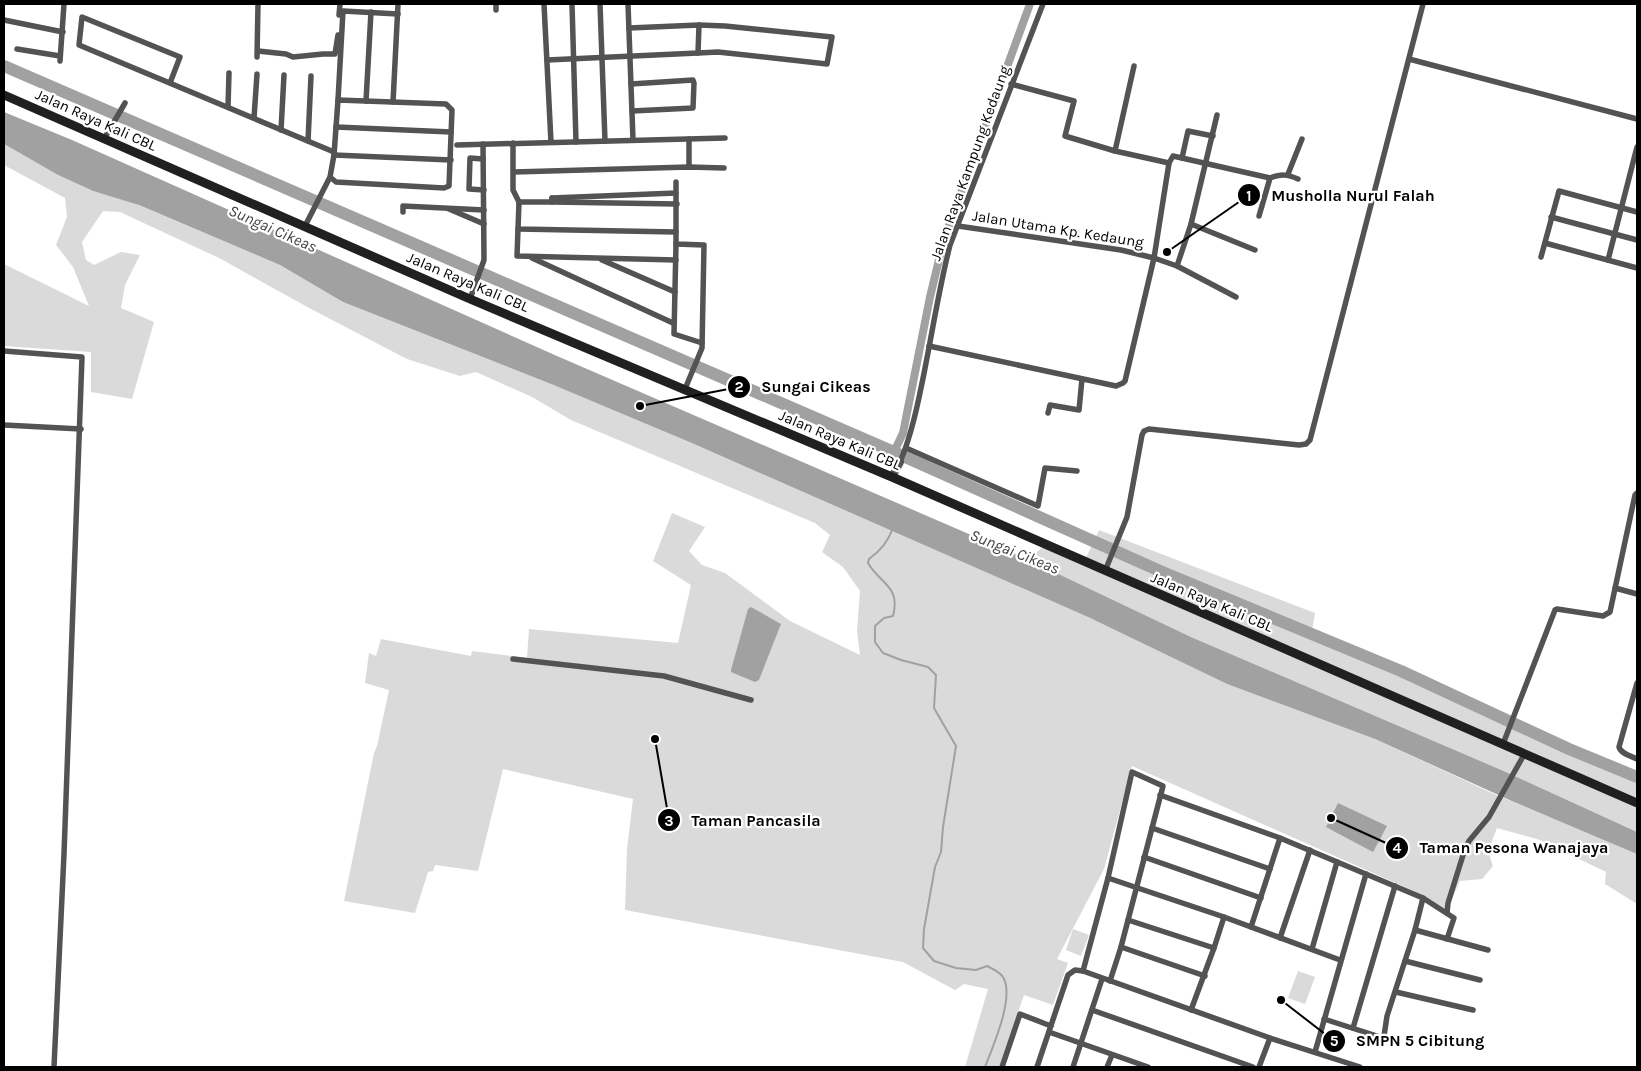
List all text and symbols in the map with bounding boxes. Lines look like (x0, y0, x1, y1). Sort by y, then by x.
street label: Jalan Raya Kampung Kedaung (926, 62, 1014, 263)
street label: Jalan Raya Kali CBL (33, 85, 159, 155)
callout: Musholla Nurul Falah (1236, 180, 1444, 211)
text: Musholla Nurul Falah (1271, 186, 1435, 205)
text: 1 (1246, 187, 1252, 205)
water label: Sungai Cikeas (226, 201, 320, 256)
street label: Jalan Utama Kp. Kedaung (971, 207, 1146, 252)
street label: Jalan Raya Kali CBL (404, 248, 532, 316)
callout: Sungai Cikeas (726, 371, 881, 402)
text: Sungai Cikeas (761, 377, 871, 396)
text: 2 (734, 378, 744, 396)
street label: Jalan Raya Kali CBL (776, 406, 904, 474)
water label: Sungai Cikeas (968, 525, 1063, 578)
street label: Jalan Raya Kali CBL (1148, 568, 1276, 636)
callout: Taman Pancasila (656, 805, 831, 836)
text: Taman Pancasila (691, 811, 821, 830)
text: 3 (664, 812, 674, 830)
callout: Taman Pesona Wanajaya (1384, 832, 1618, 863)
text: Taman Pesona Wanajaya (1420, 838, 1608, 857)
text: 4 (1393, 839, 1402, 857)
callout: SMPN 5 Cibitung (1321, 1025, 1495, 1056)
text: SMPN 5 Cibitung (1356, 1031, 1484, 1050)
text: 5 (1330, 1032, 1339, 1050)

